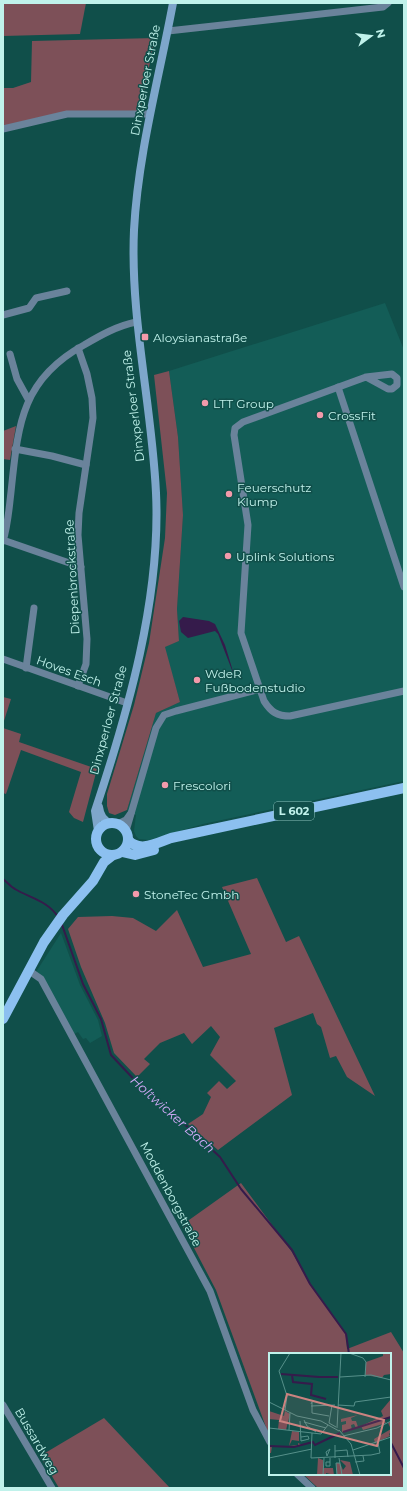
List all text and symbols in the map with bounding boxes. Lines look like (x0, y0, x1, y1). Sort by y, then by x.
north arrow (351, 16, 391, 56)
street label: Dinxperloer Straße (127, 23, 163, 137)
text: N (373, 27, 389, 40)
place label: Aloysianastraße (153, 330, 247, 345)
marker: Aloysianastraße (140, 332, 150, 342)
street label: Dinxperloer Straße (119, 349, 147, 463)
place label: LTT Group (213, 396, 274, 411)
marker: LTT Group (200, 398, 210, 408)
place label: CrossFit (328, 408, 376, 423)
marker: CrossFit (315, 410, 325, 420)
place label: Feuerschutz Klump (237, 480, 311, 509)
marker: Feuerschutz Klump (224, 489, 234, 499)
street label: Diepenbrockstraße (61, 519, 83, 635)
place label: Uplink Solutions (236, 549, 334, 564)
marker: Uplink Solutions (223, 551, 233, 561)
street label: Hoves Esch (34, 652, 104, 690)
street label: Dinxperloer Straße (86, 664, 130, 776)
place label: WdeR Fußbodenstudio (205, 666, 305, 695)
marker: WdeR Fußbodenstudio (192, 675, 202, 685)
place label: Frescolori (173, 778, 231, 793)
marker: Frescolori (160, 780, 170, 790)
road number: L 602 (274, 802, 314, 820)
place label: StoneTec Gmbh (144, 887, 239, 902)
marker: StoneTec Gmbh (131, 889, 141, 899)
water label: Holtwicker Bach (127, 1072, 219, 1156)
street label: Moddenborgstraße (137, 1139, 205, 1249)
inset map (269, 1353, 391, 1475)
street label: Bussardweg (12, 1405, 62, 1477)

